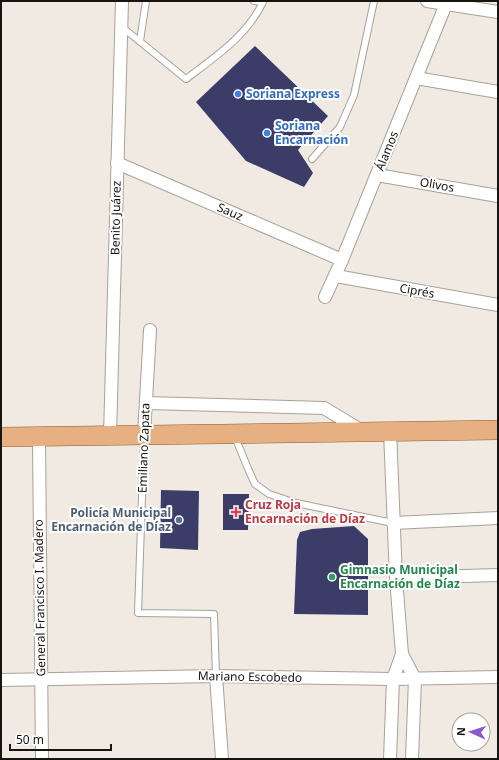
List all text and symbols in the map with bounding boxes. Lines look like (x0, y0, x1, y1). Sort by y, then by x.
place label: Soriana Express (246, 85, 340, 102)
marker: Soriana Express (233, 89, 243, 99)
place label: Soriana Encarnación (275, 117, 348, 148)
marker: Soriana Encarnación (262, 128, 272, 138)
street label: Álamos (371, 128, 402, 173)
street label: Olivos (419, 173, 456, 196)
street label: Benito Juárez (106, 180, 125, 255)
street label: Sauz (215, 199, 246, 225)
street label: Ciprés (398, 279, 436, 302)
street label: Emiliano Zapata (133, 402, 154, 493)
place label: Cruz Roja Encarnación de Díaz (245, 496, 365, 527)
place label: Policía Municipal Encarnación de Díaz (51, 504, 171, 535)
marker: Cruz Roja Encarnación de Díaz (230, 506, 242, 518)
marker: Policía Municipal Encarnación de Díaz (174, 515, 184, 525)
street label: General Francisco I. Madero (30, 519, 49, 677)
place label: Gimnasio Municipal Encarnación de Díaz (340, 561, 460, 592)
marker: Gimnasio Municipal Encarnación de Díaz (327, 572, 337, 582)
street label: Mariano Escobedo (198, 667, 302, 686)
north arrow (451, 712, 491, 752)
scale bar (10, 726, 111, 752)
text: N (453, 727, 468, 736)
text: 50 m (16, 731, 44, 748)

